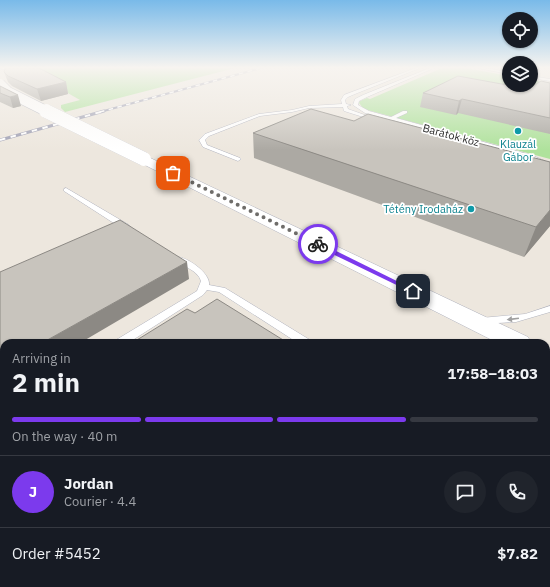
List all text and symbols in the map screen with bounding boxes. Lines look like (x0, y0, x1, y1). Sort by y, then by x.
map controls (502, 12, 538, 92)
button: locate (502, 12, 538, 48)
button: layers (502, 56, 538, 92)
street label: Barátok köz (421, 121, 481, 149)
marker: Klauzál Gábor (513, 126, 523, 136)
place label: Klauzál Gábor (500, 137, 536, 164)
pin (156, 156, 190, 190)
icon: bag (162, 162, 184, 184)
place label: Tétény Irodaház (383, 202, 463, 216)
marker: Tétény Irodaház (466, 204, 476, 214)
courier (298, 224, 338, 264)
icon: bike (307, 233, 329, 255)
pin (396, 274, 430, 308)
icon: home (402, 280, 424, 302)
one-way arrow (507, 316, 519, 323)
text: Arriving in (12, 350, 71, 367)
text: 17:58–18:03 (447, 364, 538, 383)
text: 2 min (12, 365, 80, 399)
text: On the way · 40 m (12, 428, 117, 445)
button: chat (444, 471, 486, 513)
button: phone (496, 471, 538, 513)
text: Jordan (64, 474, 113, 493)
text: J (29, 482, 37, 501)
text: Courier · 4.4 (64, 493, 136, 510)
text: Order #5452 (12, 544, 101, 563)
text: $7.82 (497, 544, 538, 563)

